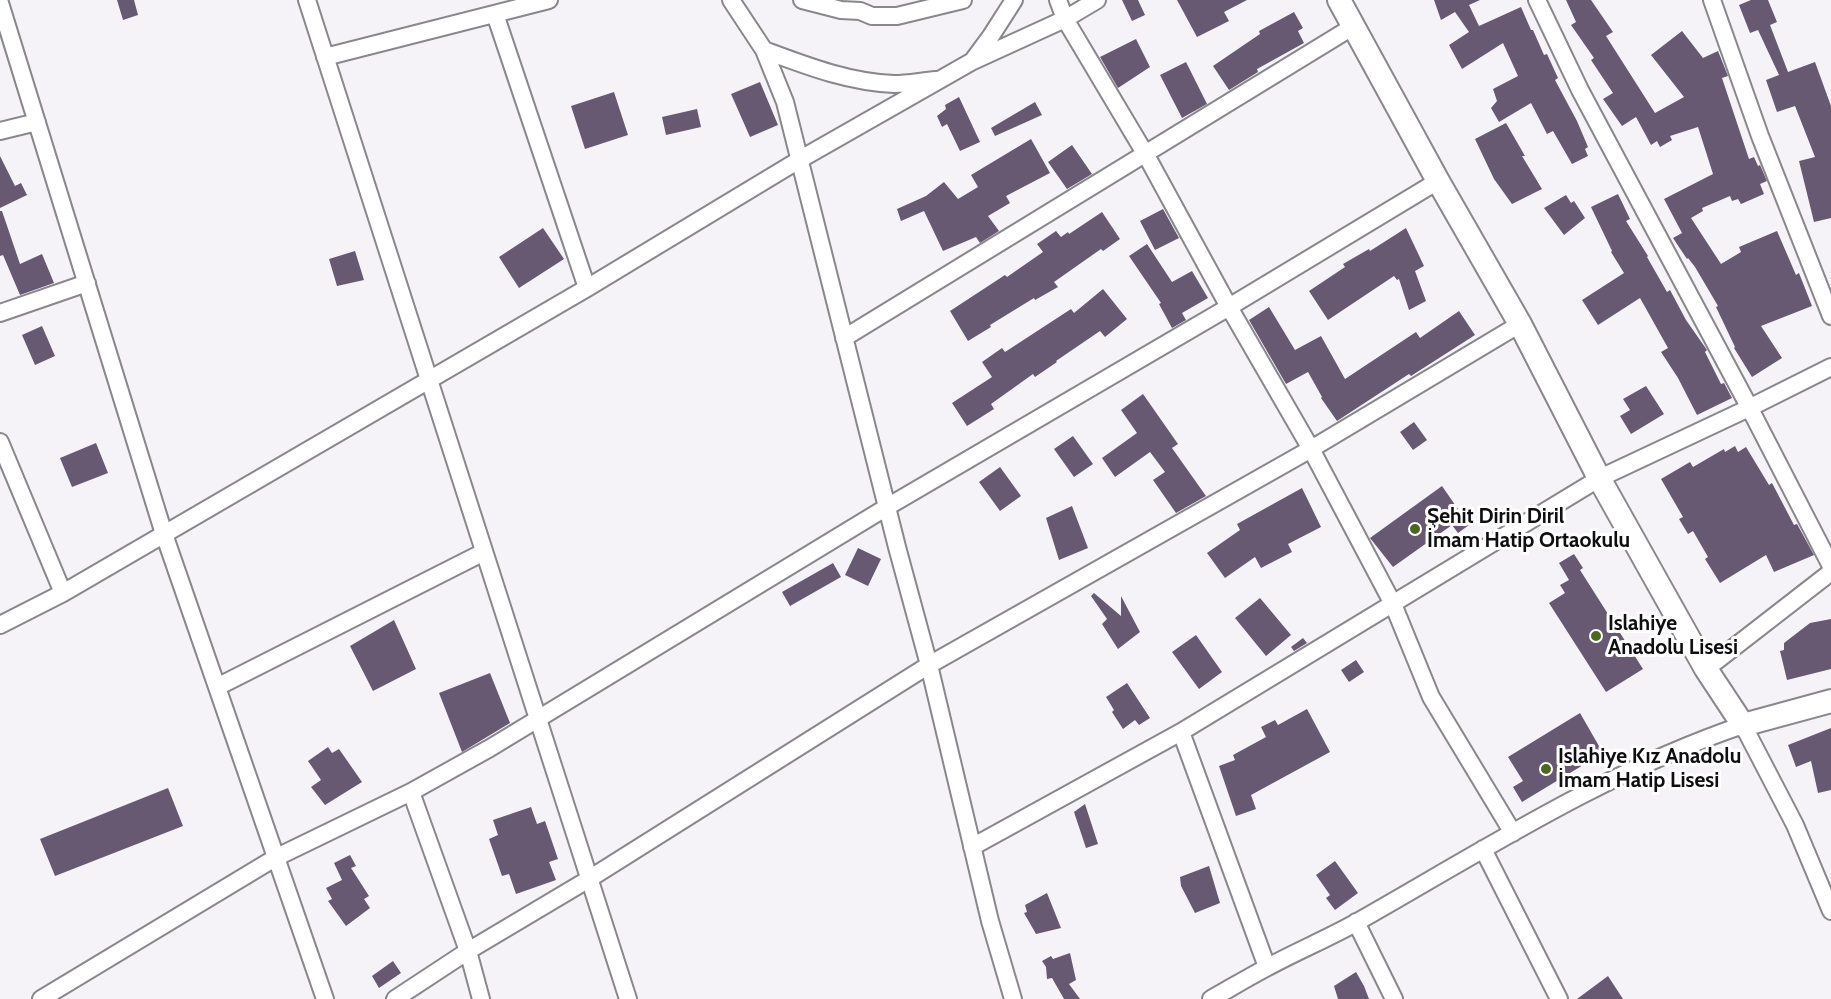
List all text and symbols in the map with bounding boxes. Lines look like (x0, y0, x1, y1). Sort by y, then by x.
place label: Şehit Dirin Diril İmam Hatip Ortaokulu (1427, 504, 1630, 554)
marker: Şehit Dirin Diril İmam Hatip Ortaokulu (1408, 522, 1422, 536)
place label: Islahiye Anadolu Lisesi (1608, 611, 1738, 661)
marker: Islahiye Anadolu Lisesi (1589, 629, 1603, 643)
place label: Islahiye Kız Anadolu İmam Hatip Lisesi (1558, 744, 1741, 794)
marker: Islahiye Kız Anadolu İmam Hatip Lisesi (1539, 762, 1553, 776)

